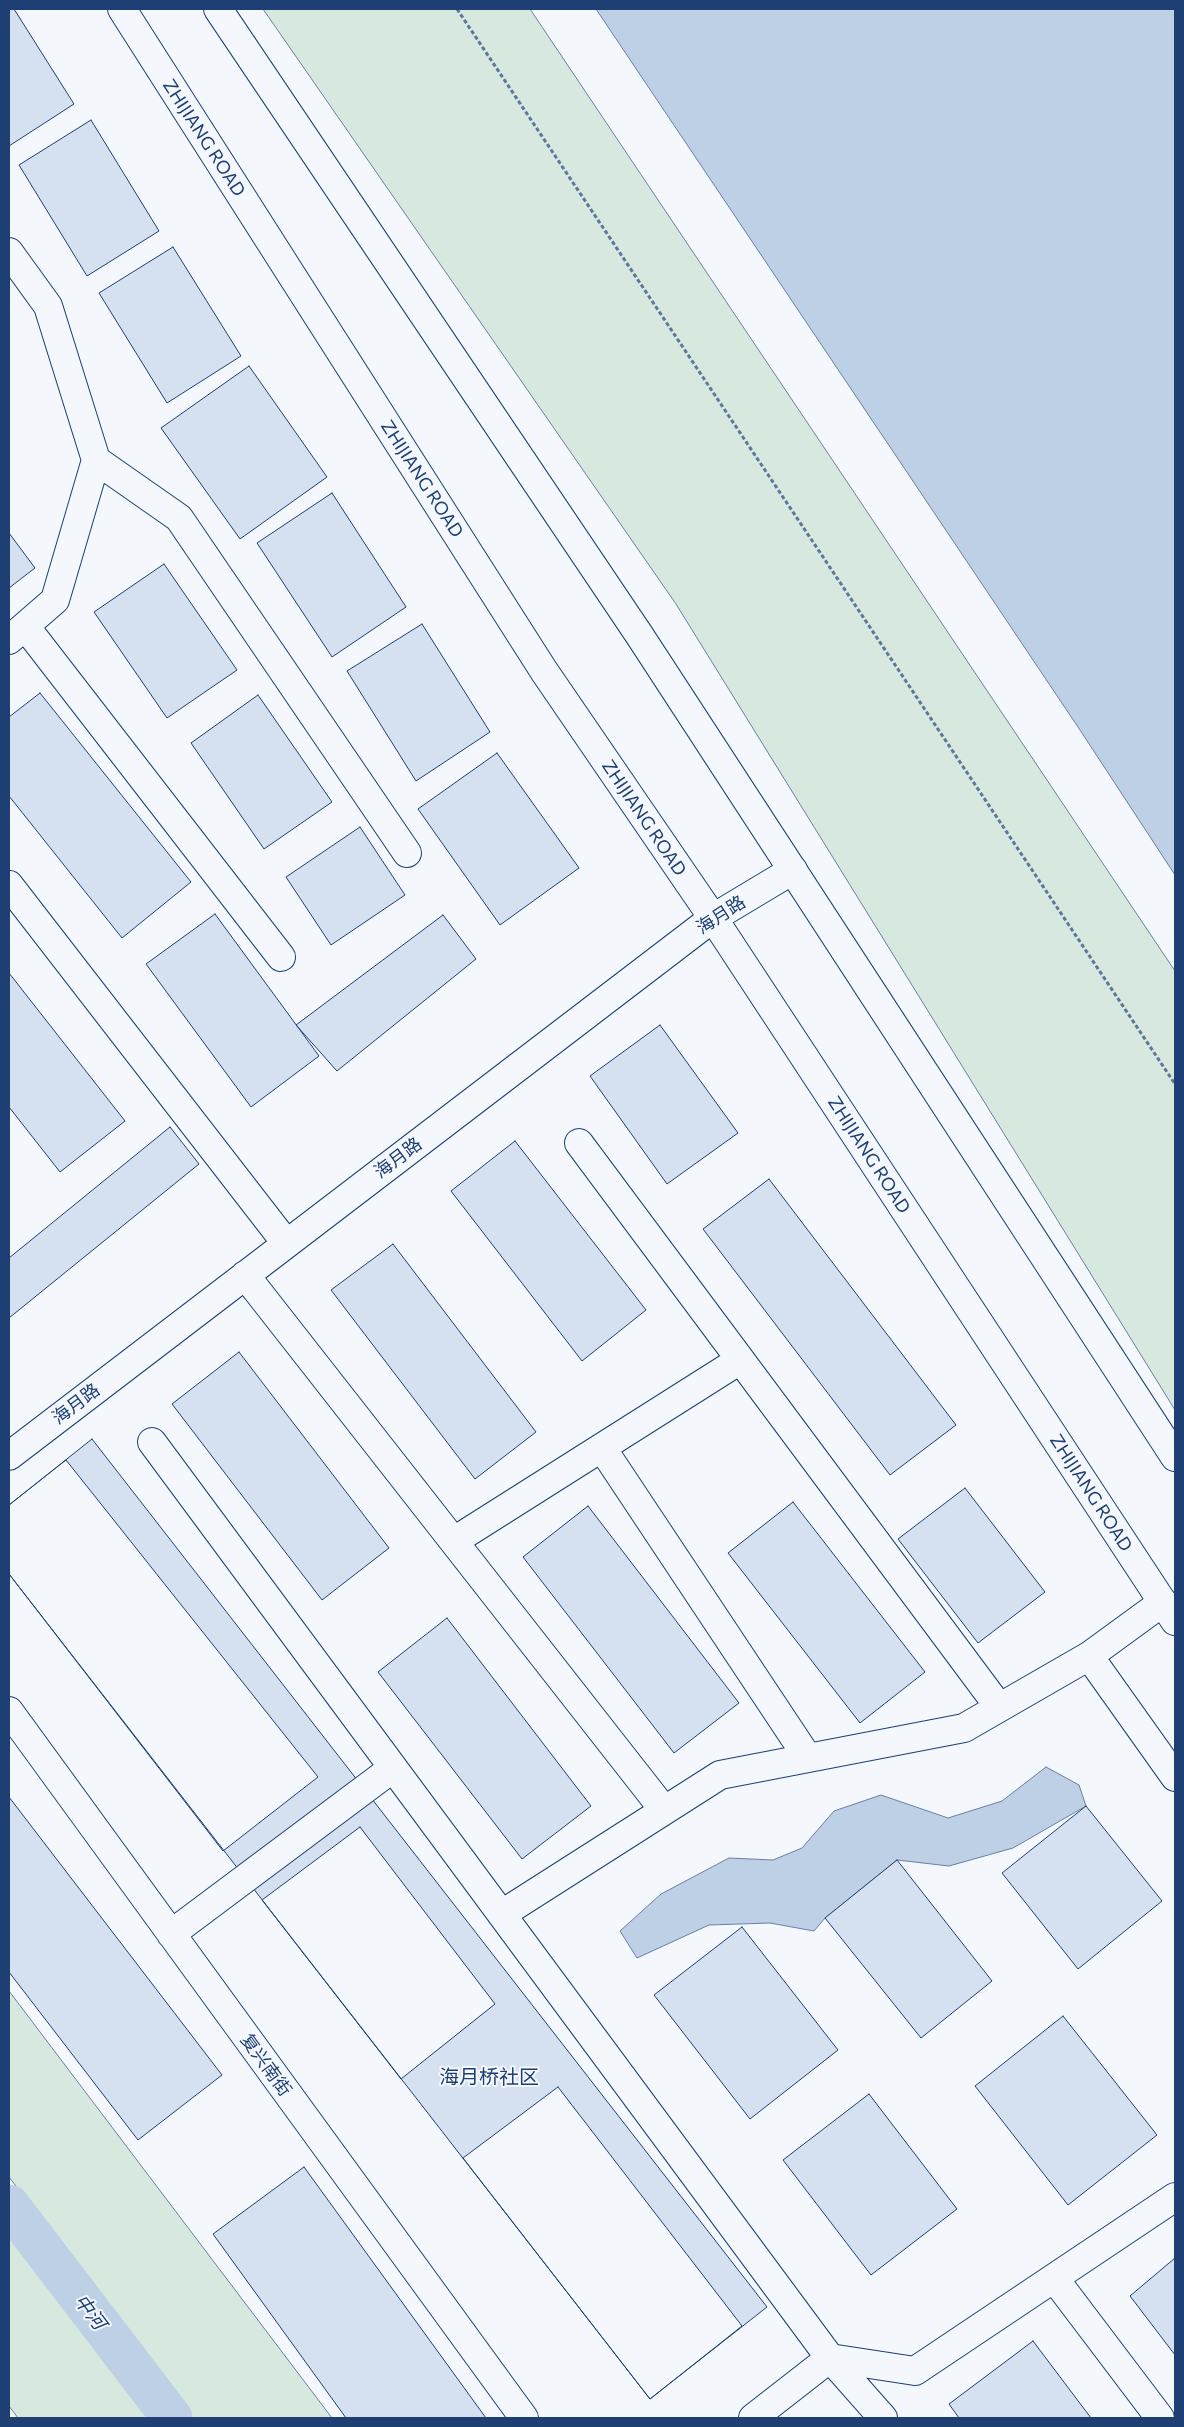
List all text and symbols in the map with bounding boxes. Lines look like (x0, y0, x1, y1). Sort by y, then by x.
street label: ZHIJIANG ROAD (158, 75, 250, 201)
street label: ZHIJIANG ROAD (376, 416, 468, 542)
street label: ZHIJIANG ROAD (597, 756, 691, 880)
street label: 海月路 (692, 891, 750, 939)
street label: ZHIJIANG ROAD (823, 1092, 915, 1218)
street label: 海月路 (370, 1133, 426, 1183)
street label: 海月路 (48, 1379, 104, 1429)
street label: ZHIJIANG ROAD (1045, 1430, 1137, 1556)
street label: 复兴南街 (236, 2030, 296, 2100)
district label: 海月桥社区 (439, 2065, 539, 2089)
water label: 中河 (69, 2290, 111, 2334)

